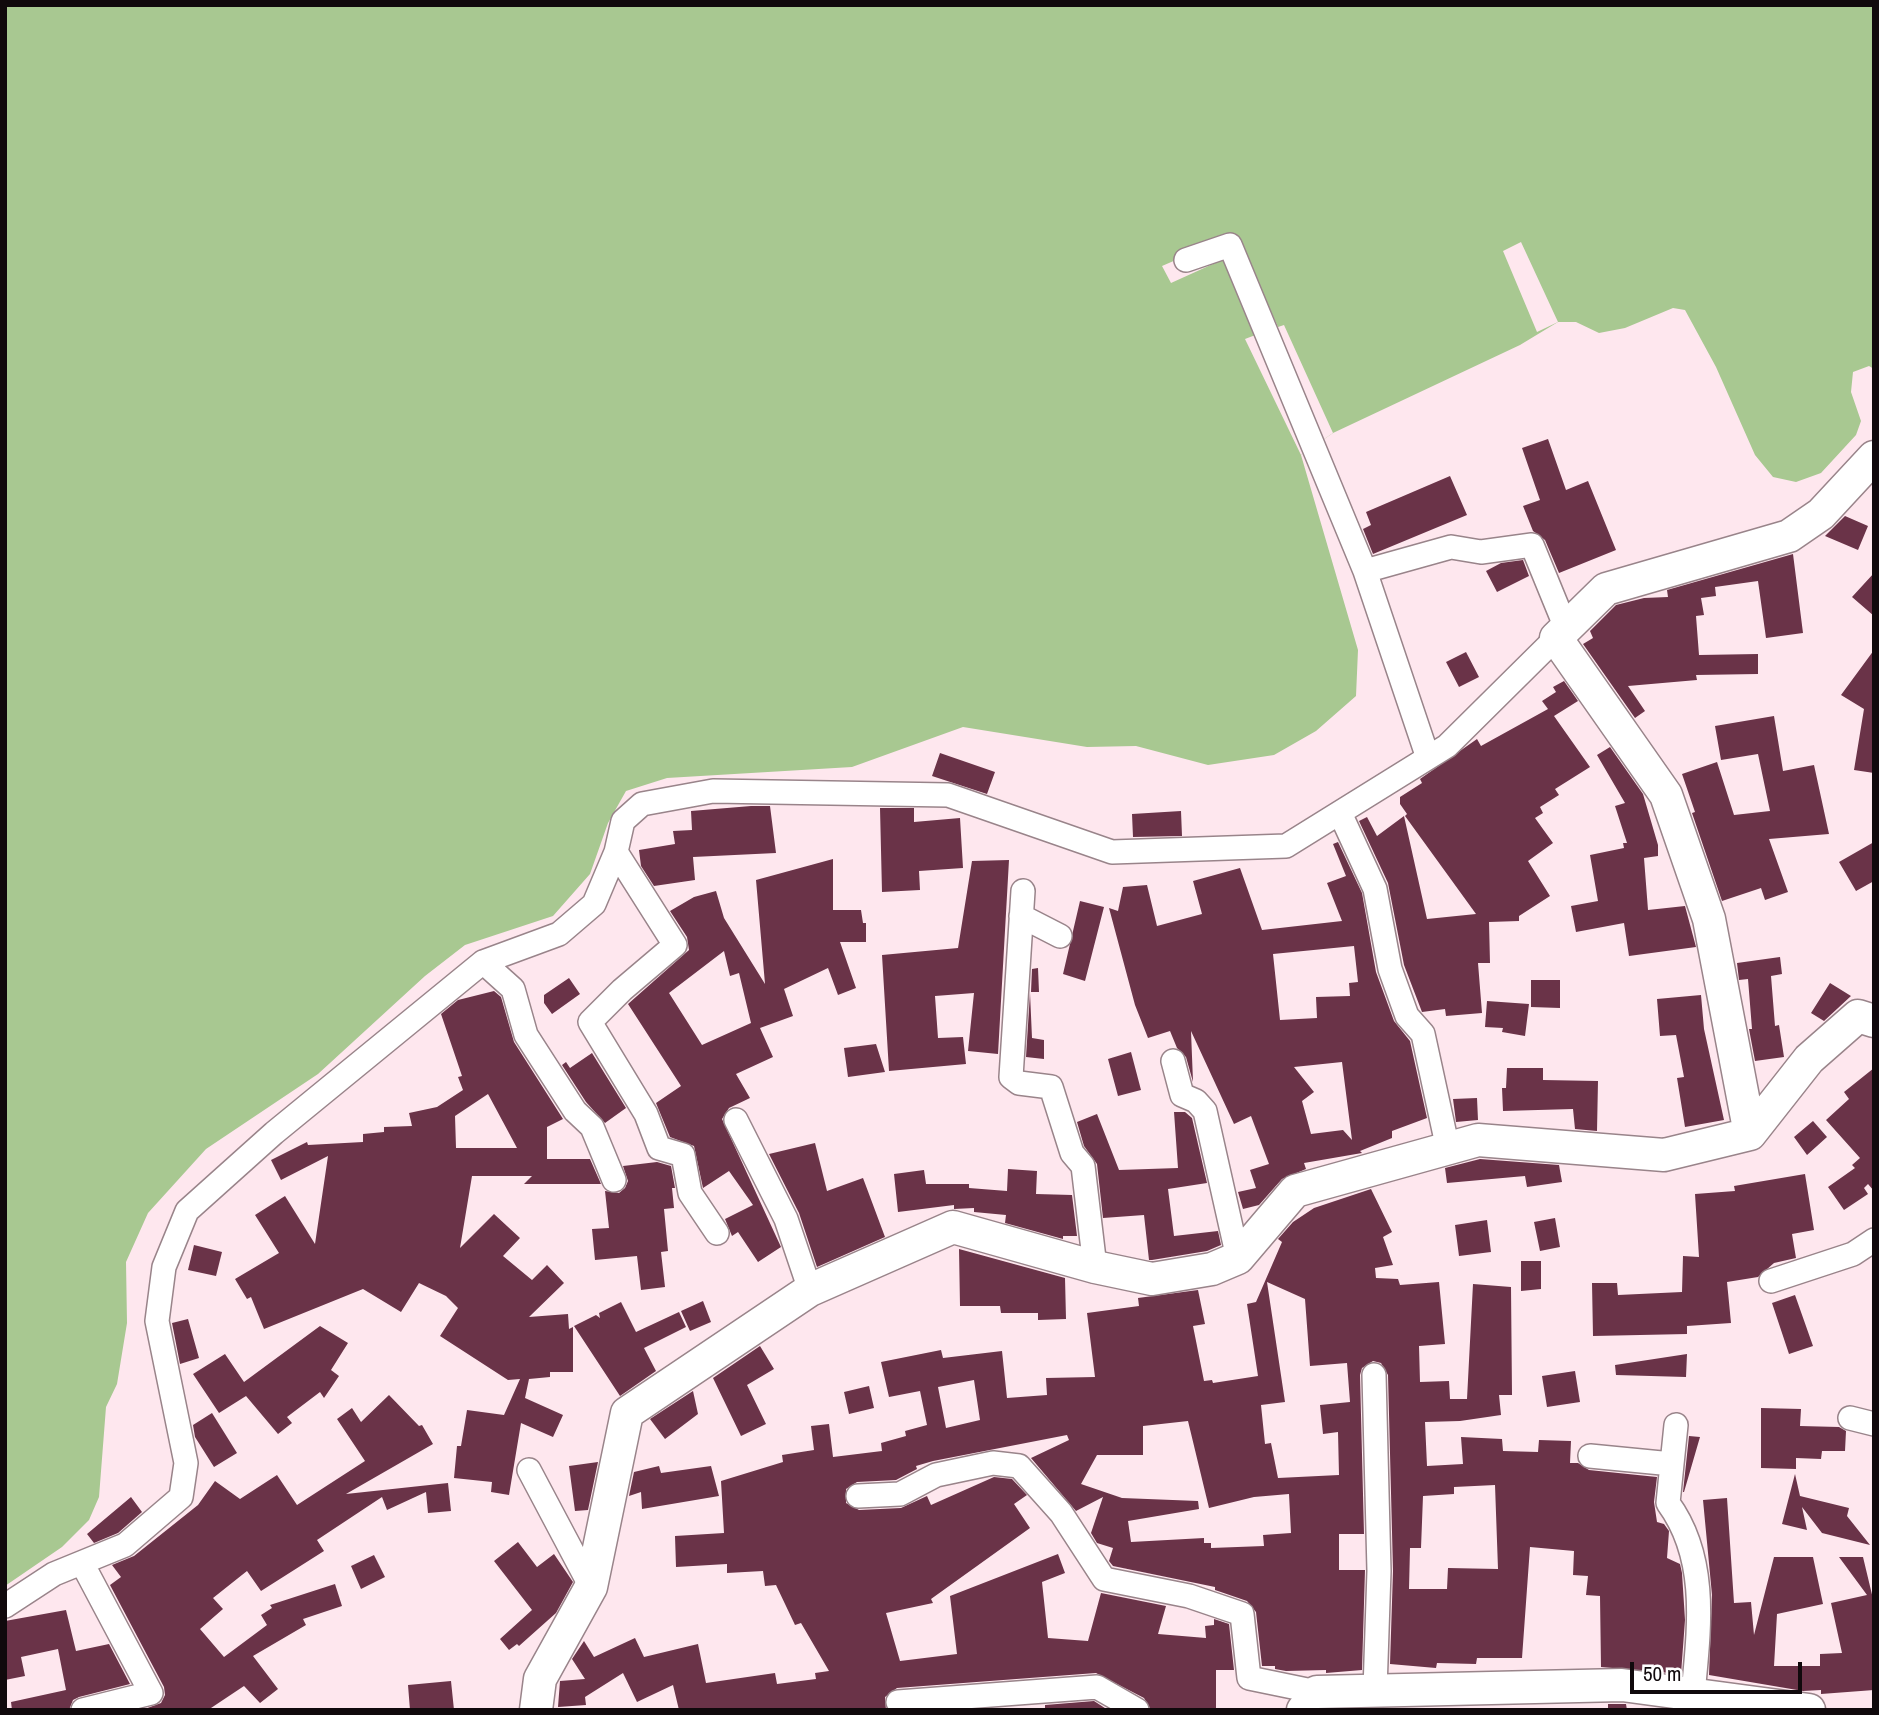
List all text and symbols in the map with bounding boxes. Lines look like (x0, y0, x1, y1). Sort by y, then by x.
scale bar (1634, 1648, 1806, 1692)
text: 50 m (1643, 1659, 1681, 1688)

